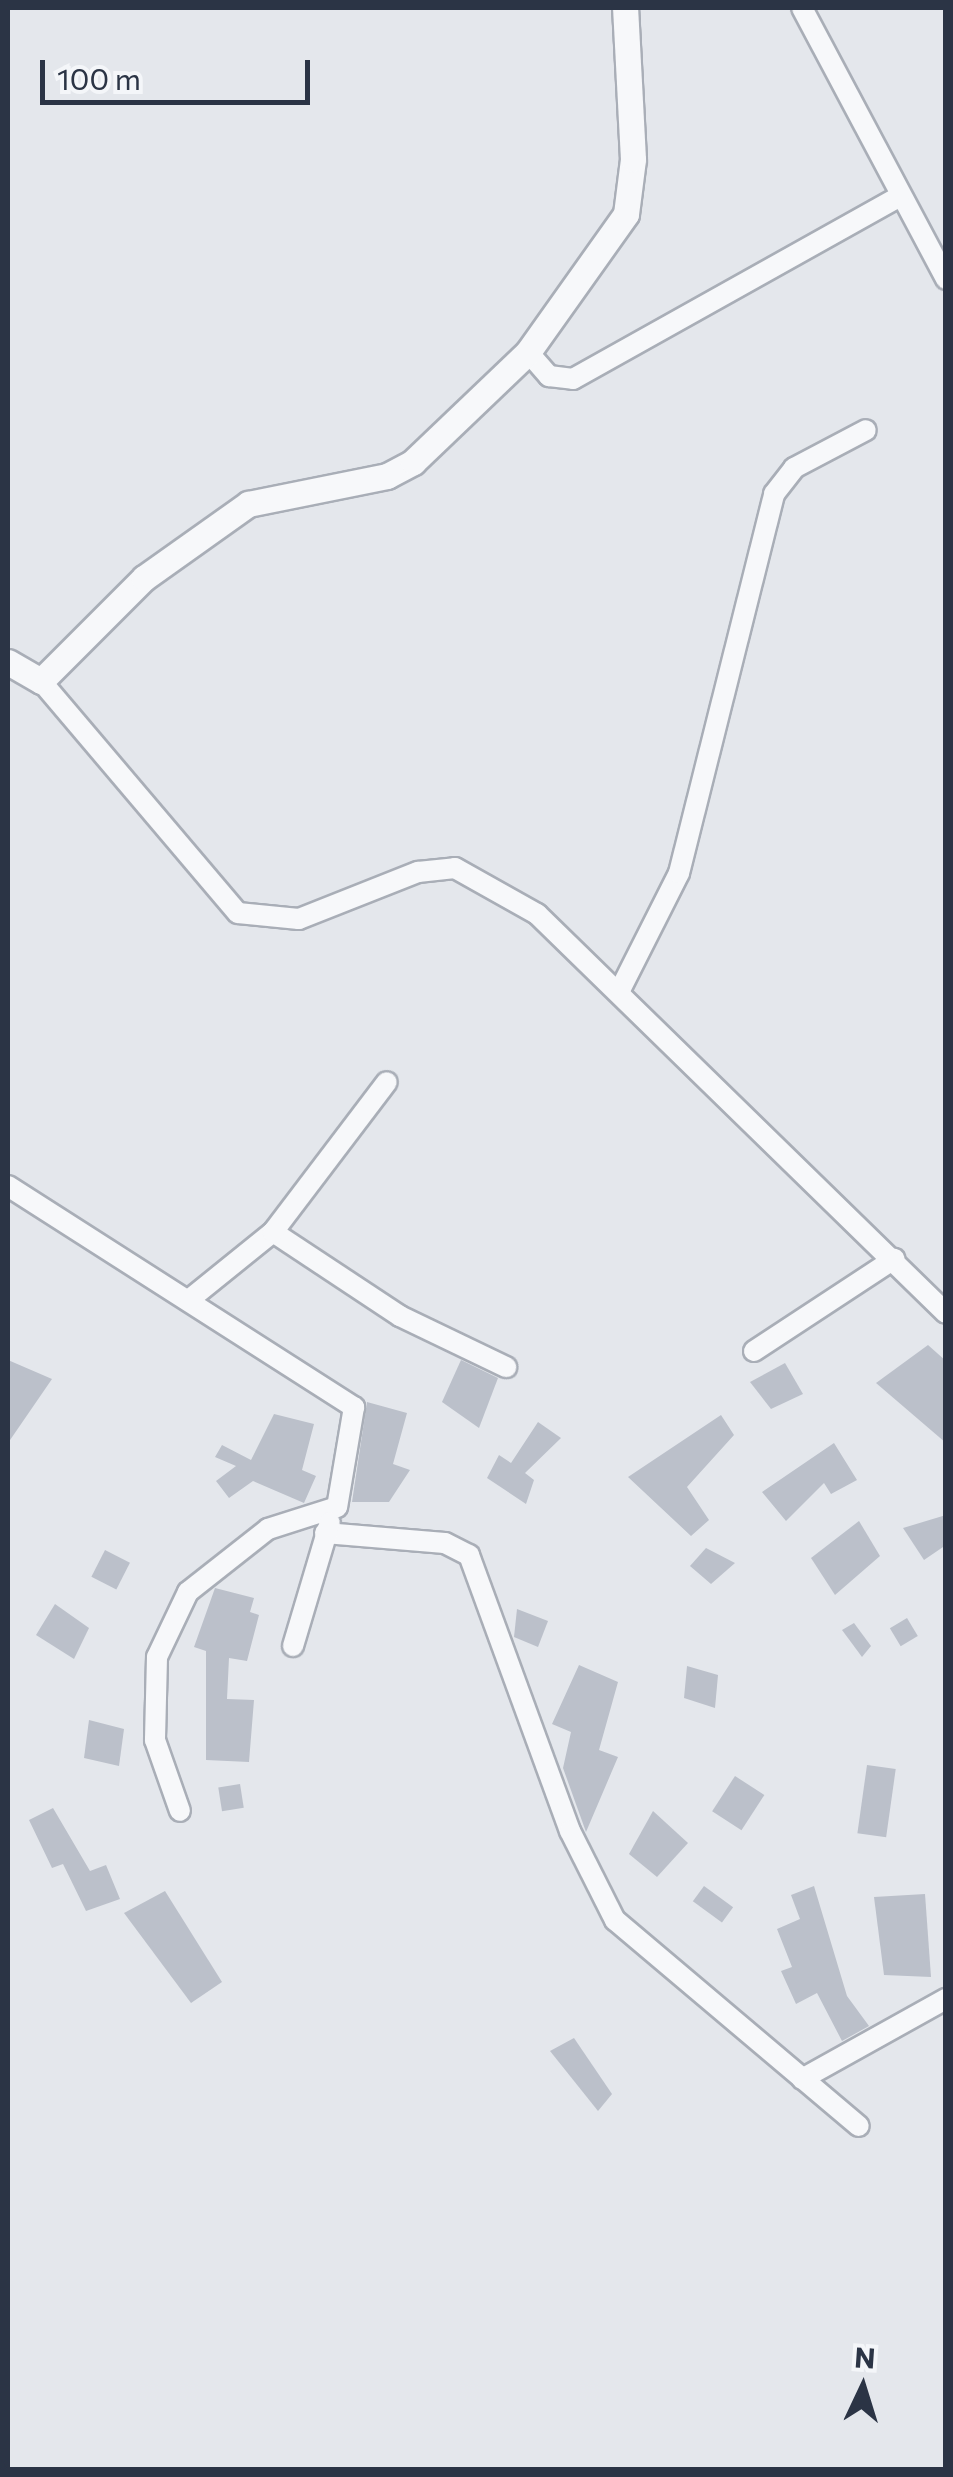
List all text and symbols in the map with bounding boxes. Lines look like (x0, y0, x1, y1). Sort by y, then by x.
scale bar (45, 40, 315, 102)
text: 100 m (57, 59, 141, 96)
north arrow (813, 2337, 913, 2437)
text: N (853, 2339, 877, 2375)

